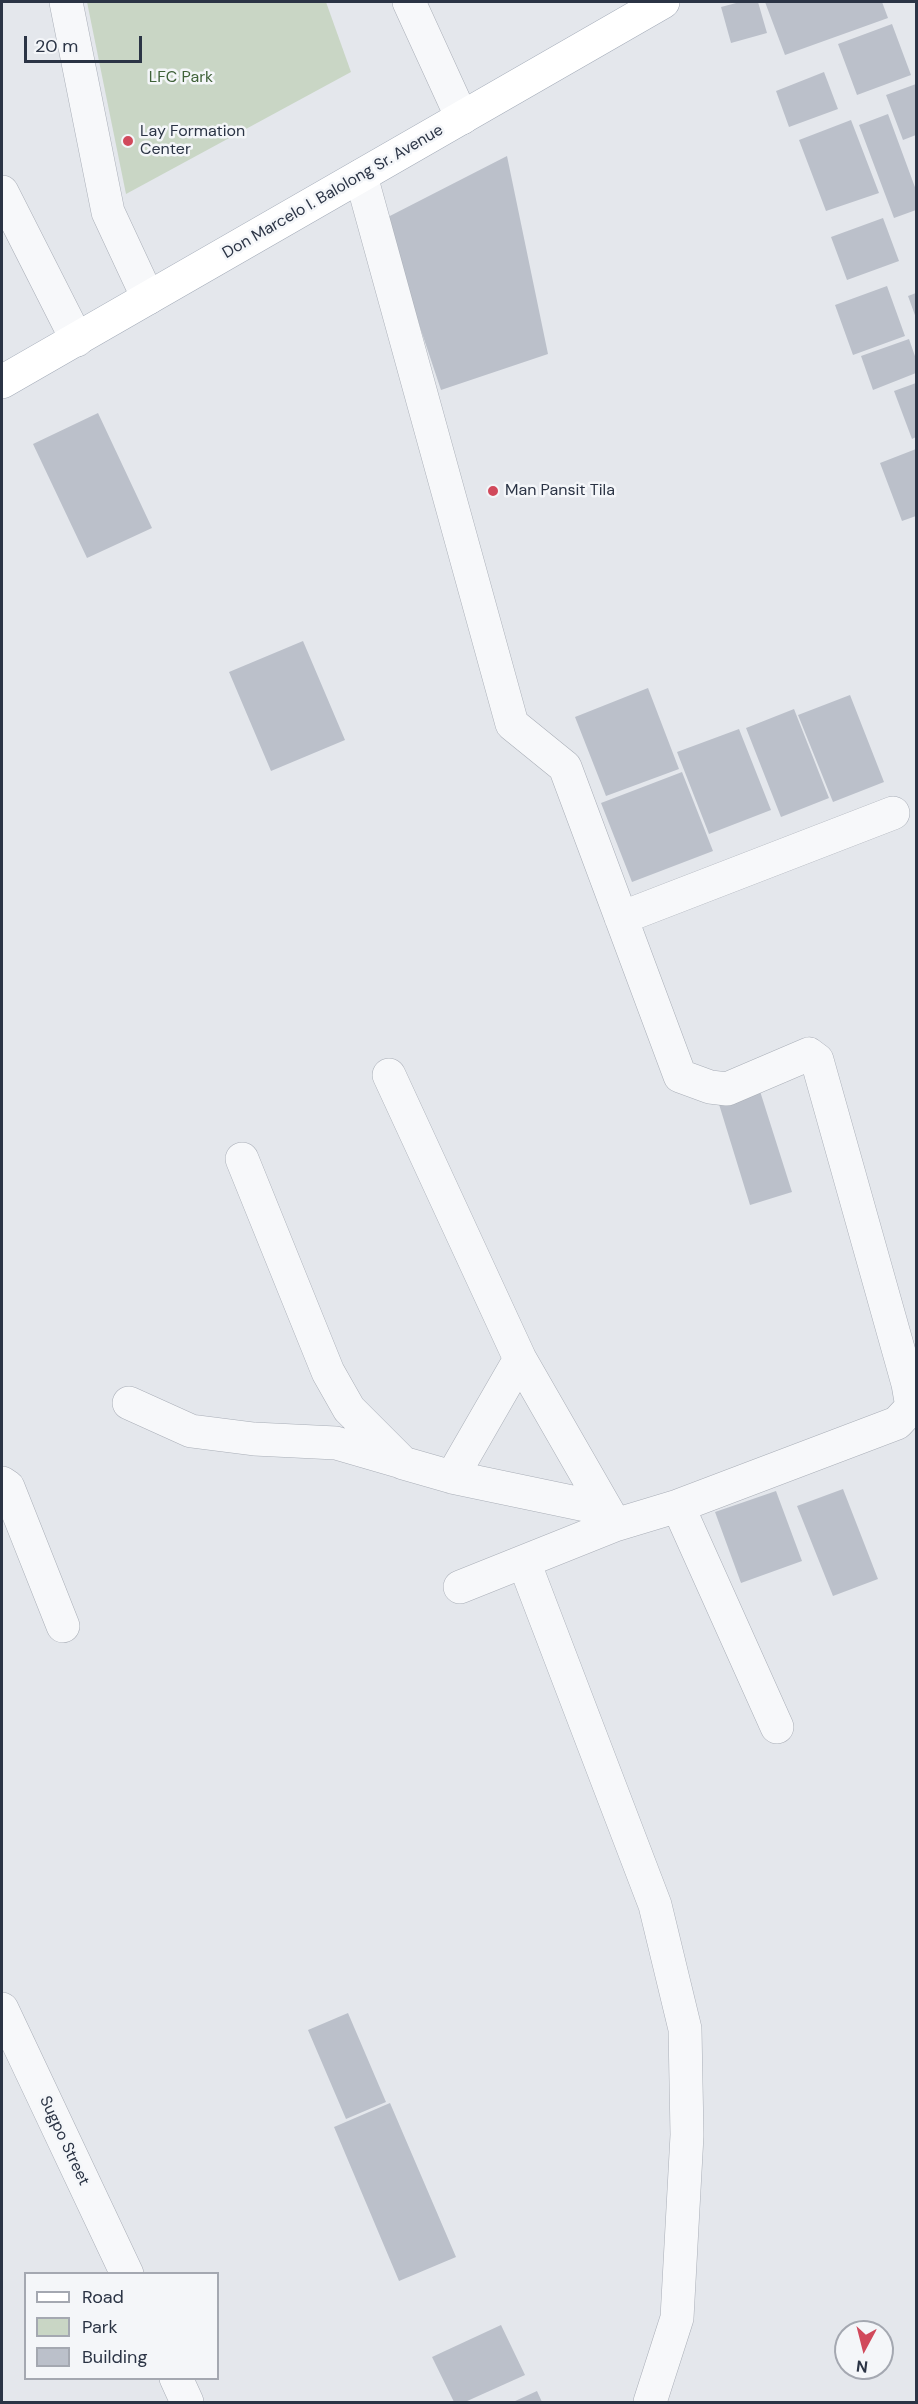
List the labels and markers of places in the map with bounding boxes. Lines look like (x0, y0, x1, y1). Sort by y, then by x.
place label: Lay Formation Center (140, 122, 245, 160)
marker: Lay Formation Center (121, 134, 135, 148)
place label: Man Pansit Tila (505, 481, 615, 501)
marker: Man Pansit Tila (486, 484, 500, 498)

